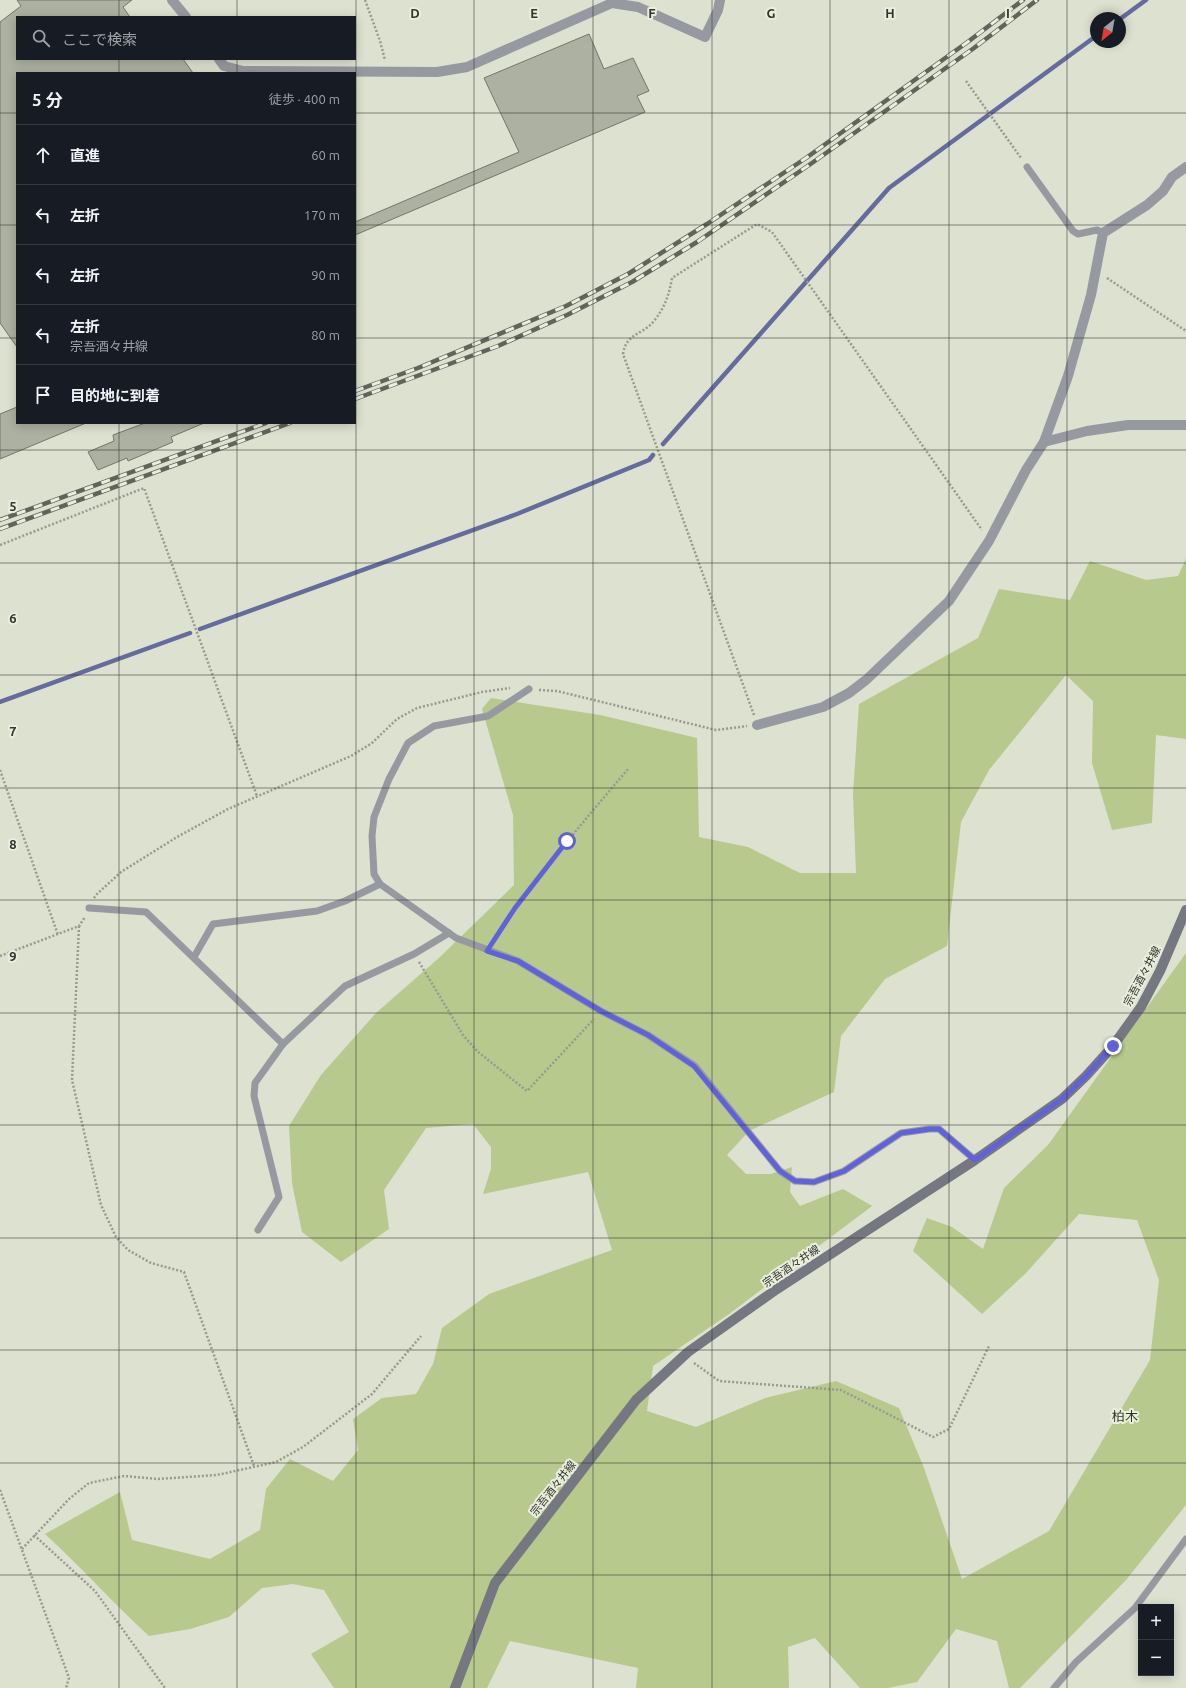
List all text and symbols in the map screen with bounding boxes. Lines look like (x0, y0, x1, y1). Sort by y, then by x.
text: D (410, 6, 420, 20)
text: E (530, 6, 538, 20)
text: F (648, 6, 656, 20)
text: G (767, 6, 776, 20)
text: H (885, 6, 895, 20)
text: I (1006, 6, 1010, 20)
north arrow (1090, 12, 1126, 48)
search box (16, 16, 356, 60)
icon: search (30, 27, 52, 49)
text: ここで検索 (62, 31, 137, 48)
text: 5 分 (32, 90, 63, 109)
text: 徒歩 · 400 m (269, 92, 340, 106)
icon: ahead (32, 144, 54, 166)
text: 直進 (70, 147, 100, 164)
text: 60 m (311, 148, 340, 162)
icon: left (32, 204, 54, 226)
text: 左折 (70, 207, 100, 224)
text: 170 m (304, 208, 340, 222)
icon: left (32, 264, 54, 286)
text: 左折 (70, 267, 100, 284)
text: 90 m (311, 268, 340, 282)
text: 左折 (70, 318, 100, 335)
icon: left (32, 324, 54, 346)
text: 80 m (311, 328, 340, 342)
text: 宗吾酒々井線 (70, 339, 148, 353)
icon: arrive (32, 384, 54, 406)
text: 目的地に到着 (70, 387, 160, 404)
text: 5 (9, 499, 17, 513)
text: 6 (9, 611, 17, 625)
text: 7 (9, 724, 17, 738)
route start (558, 832, 576, 850)
text: 8 (9, 837, 17, 851)
street label: 宗吾酒々井線 (1121, 944, 1163, 1008)
text: 9 (9, 949, 17, 963)
route end (1104, 1037, 1122, 1055)
street label: 宗吾酒々井線 (760, 1243, 822, 1289)
district label: 柏木 (1112, 1409, 1138, 1423)
street label: 宗吾酒々井線 (528, 1458, 578, 1518)
map controls (1138, 1604, 1174, 1676)
button: + (1138, 1604, 1174, 1640)
button: − (1138, 1640, 1174, 1676)

